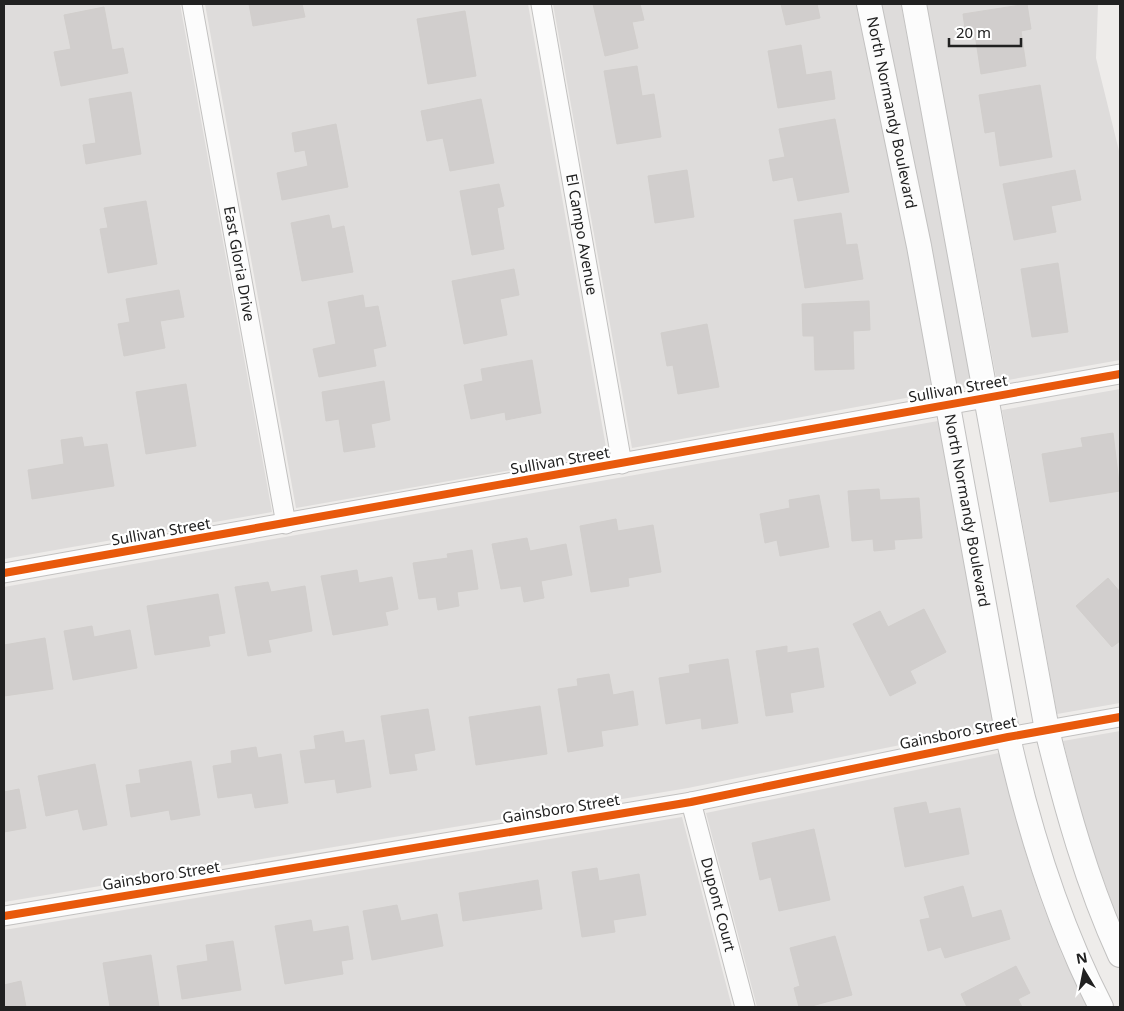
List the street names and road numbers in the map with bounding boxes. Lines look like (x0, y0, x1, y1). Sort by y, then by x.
street label: North Normandy Boulevard (863, 15, 922, 210)
street label: El Campo Avenue (562, 172, 603, 297)
street label: East Gloria Drive (220, 204, 260, 323)
street label: Sullivan Street (907, 369, 1009, 407)
street label: North Normandy Boulevard (941, 412, 995, 609)
street label: Sullivan Street (509, 441, 611, 479)
street label: Sullivan Street (110, 512, 212, 550)
street label: Gainsboro Street (898, 711, 1019, 753)
street label: Gainsboro Street (501, 789, 622, 827)
street label: Dupont Court (697, 855, 741, 954)
street label: Gainsboro Street (101, 856, 222, 894)

